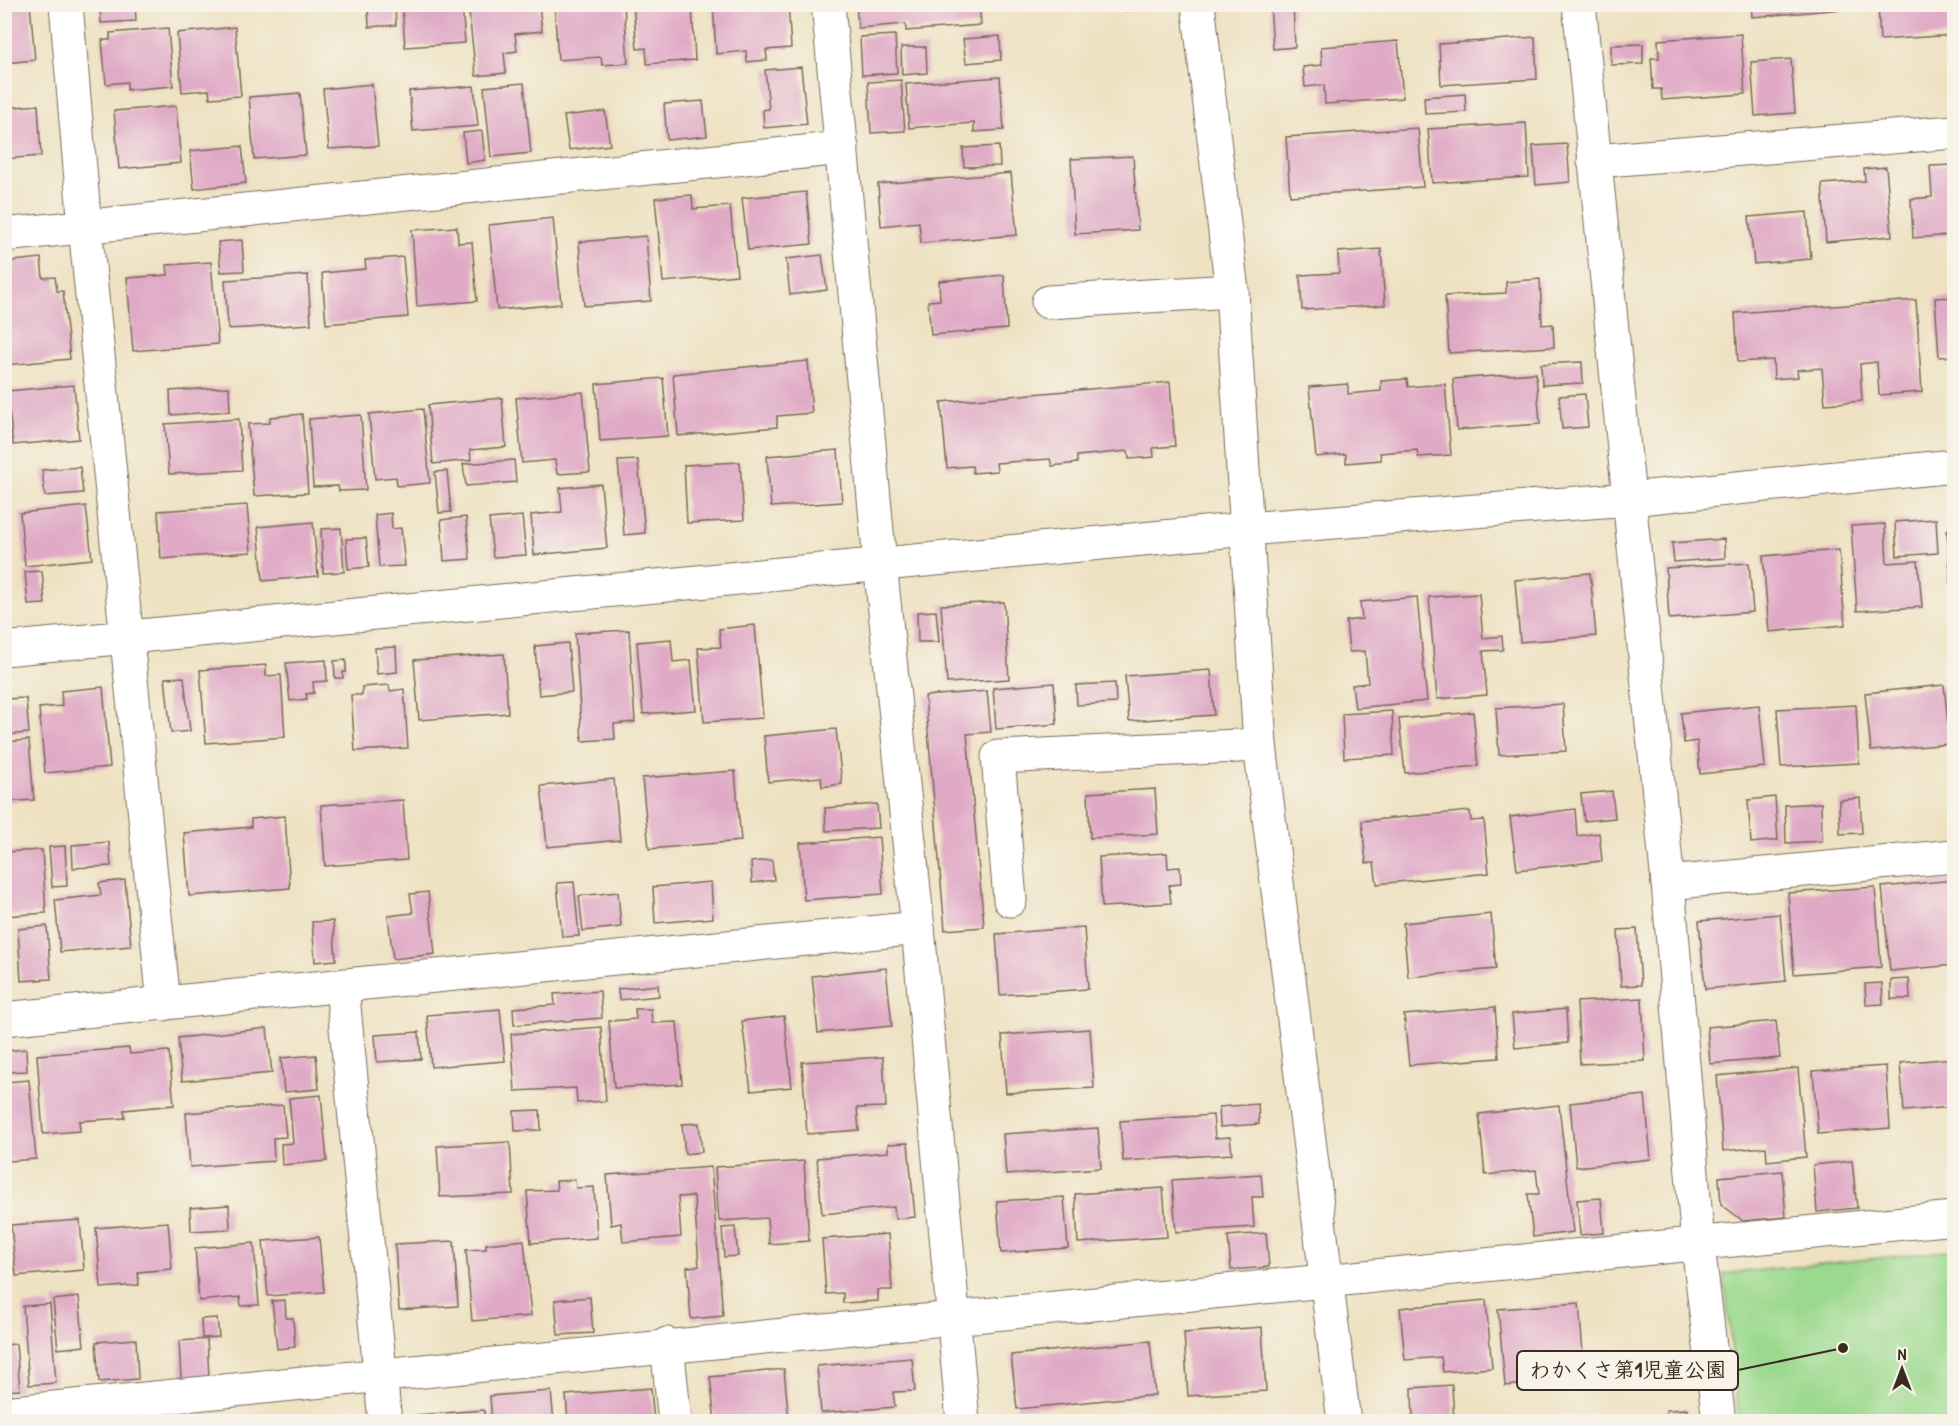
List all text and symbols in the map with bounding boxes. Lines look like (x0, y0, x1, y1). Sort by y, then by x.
north arrow (1872, 1339, 1932, 1399)
text: N (1898, 1343, 1907, 1365)
callout: わかくさ第1児童公園 (1517, 1351, 1738, 1390)
text: わかくさ第1児童公園 (1530, 1355, 1726, 1384)

